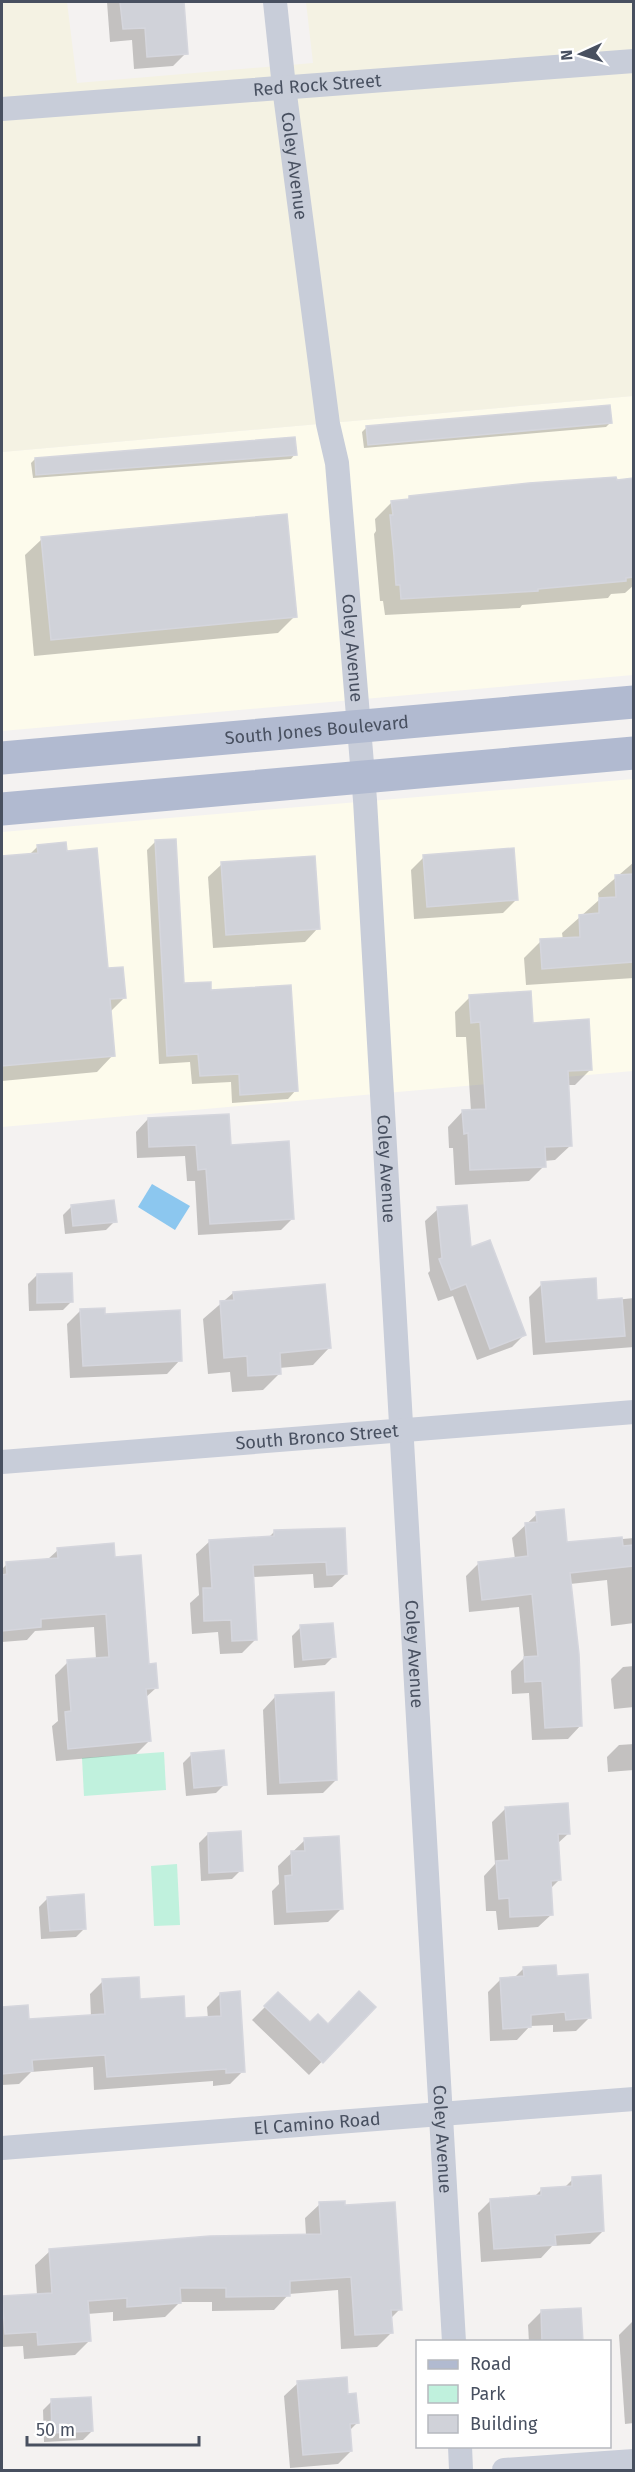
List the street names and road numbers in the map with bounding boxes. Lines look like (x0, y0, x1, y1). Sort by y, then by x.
street label: Red Rock Street (252, 69, 383, 101)
street label: Coley Avenue (276, 111, 312, 221)
street label: Coley Avenue (337, 593, 368, 703)
street label: South Jones Boulevard (224, 711, 410, 749)
street label: Coley Avenue (372, 1114, 400, 1224)
street label: South Bronco Street (235, 1420, 400, 1454)
street label: Coley Avenue (400, 1599, 428, 1709)
street label: Coley Avenue (428, 2084, 456, 2194)
street label: El Camino Road (253, 2108, 381, 2139)

